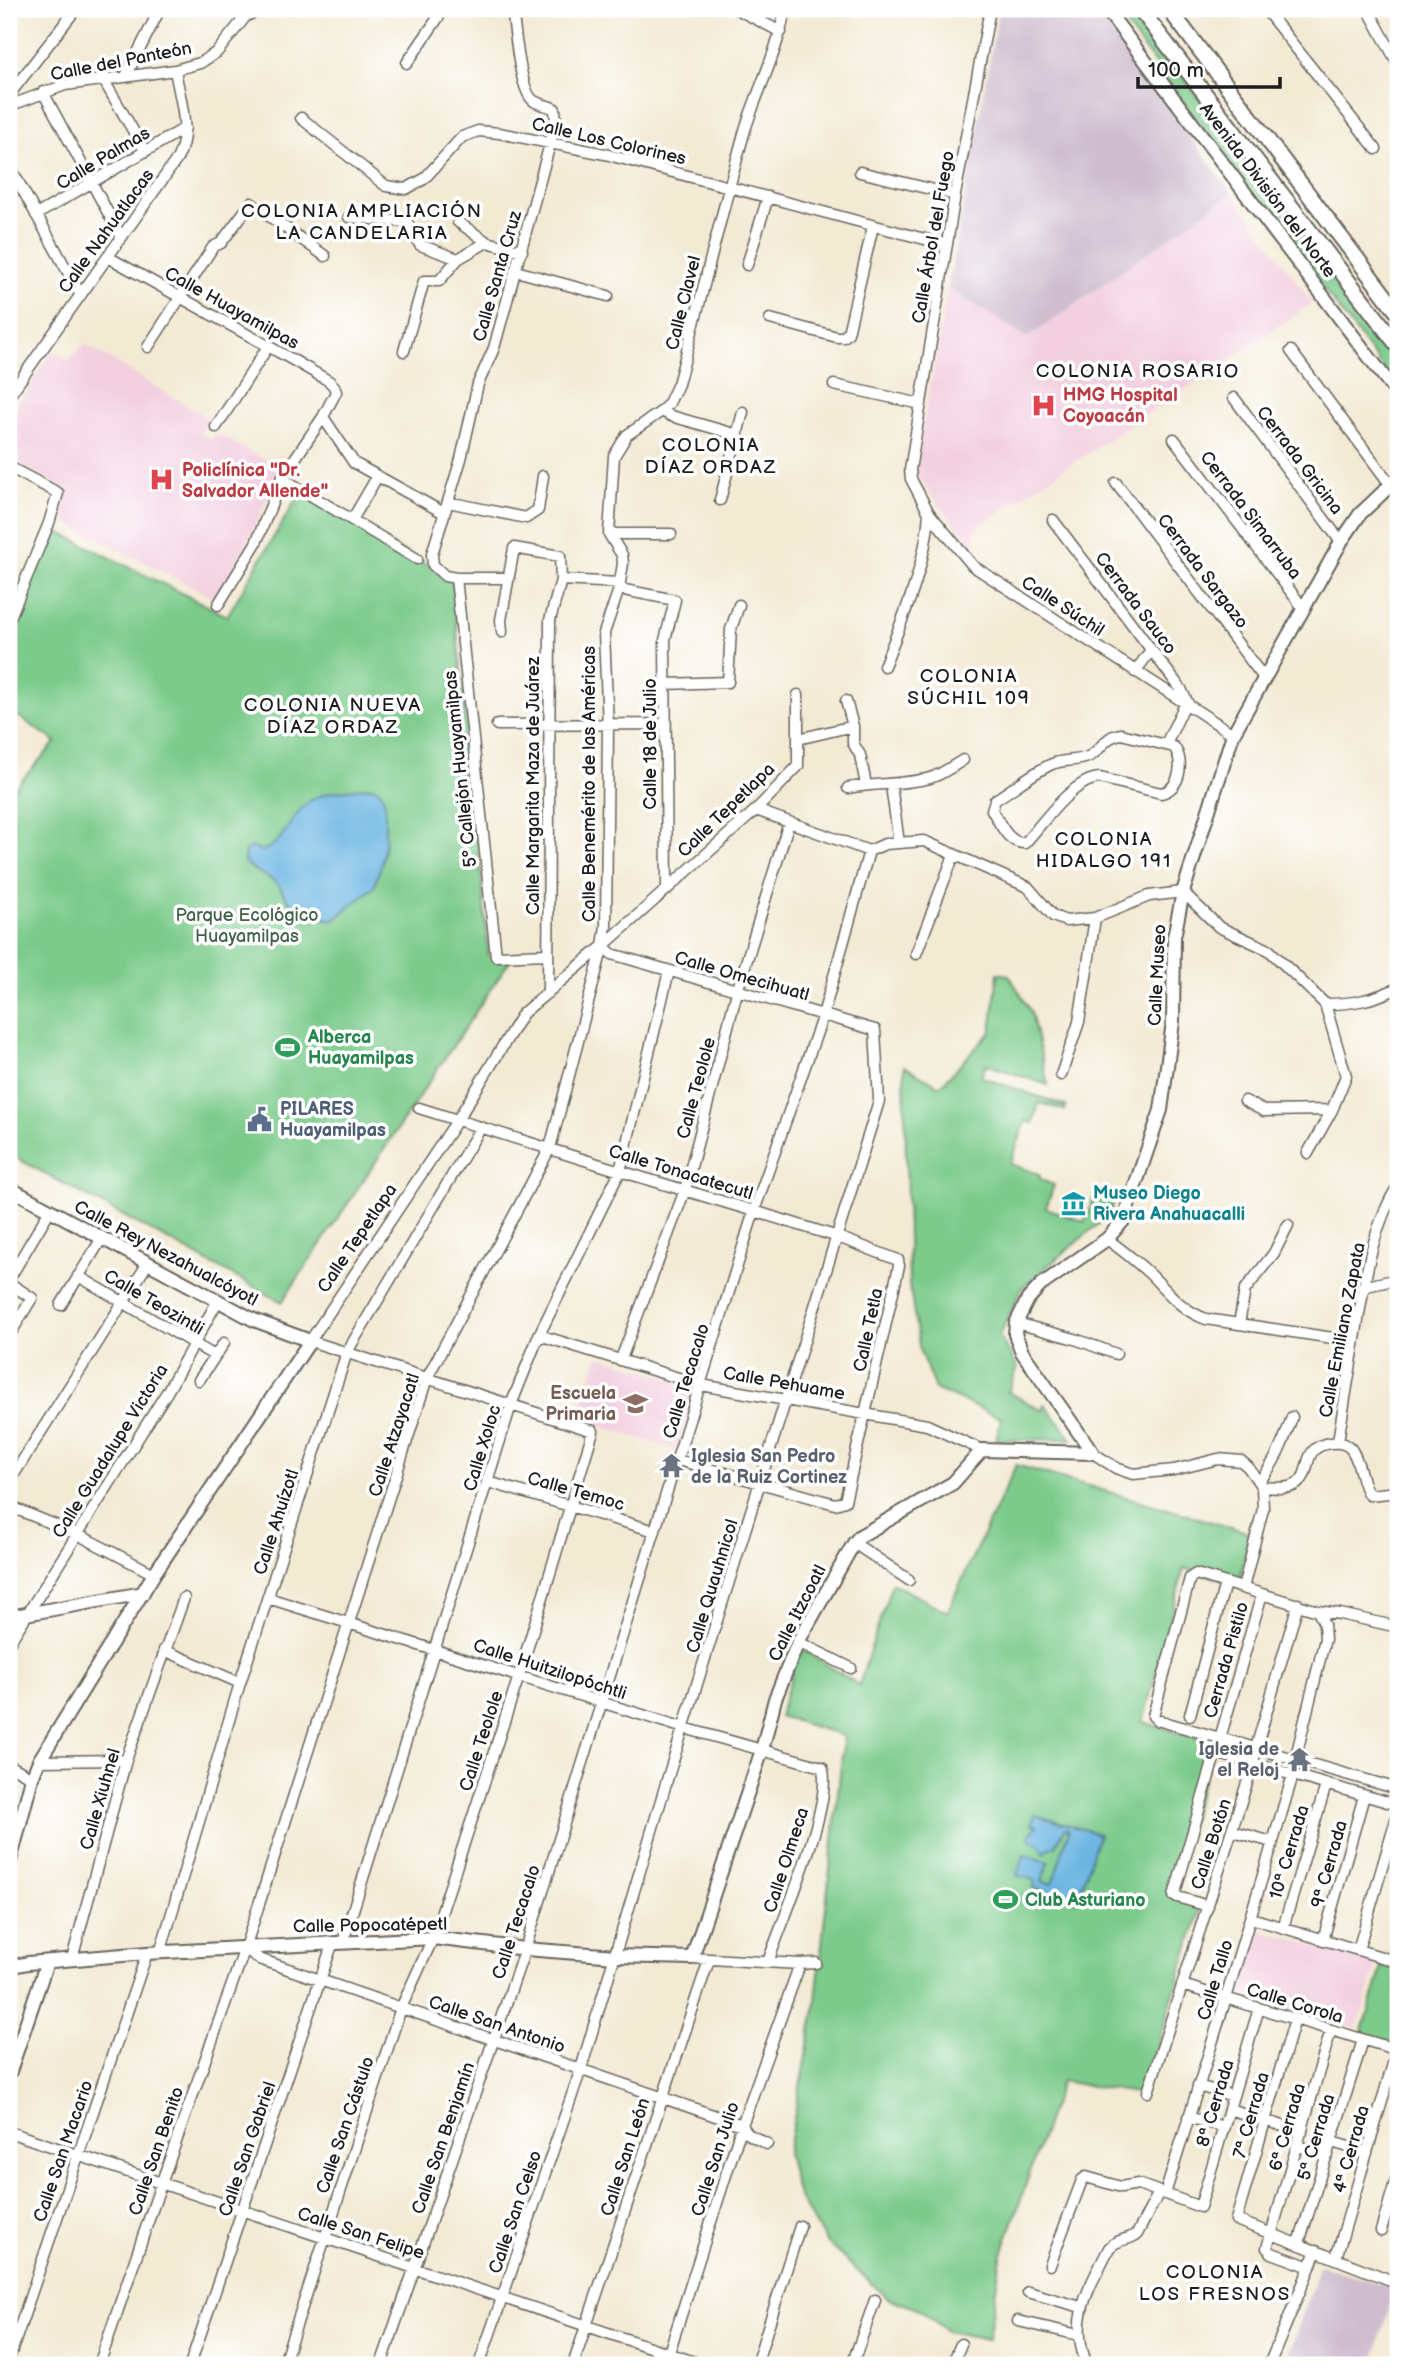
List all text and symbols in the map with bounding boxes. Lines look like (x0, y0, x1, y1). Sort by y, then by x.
street label: Calle del Panteón (49, 38, 193, 85)
scale bar (1138, 46, 1279, 90)
text: 100 m (1148, 58, 1204, 83)
street label: Avenida División del Norte (1195, 99, 1340, 282)
street label: Calle Los Colorines (530, 114, 688, 169)
street label: Calle Palmas (53, 122, 154, 195)
street label: Calle Árbol del Fuego (906, 149, 959, 325)
street label: Calle Nahuatlacas (54, 165, 159, 298)
district label: COLONIA AMPLIACIÓN LA CANDELARIA (241, 199, 483, 245)
street label: Calle Santa Cruz (469, 208, 526, 344)
street label: Calle Clavel (662, 254, 705, 352)
street label: Calle Huayamilpas (161, 263, 303, 354)
district label: COLONIA ROSARIO (1036, 360, 1240, 383)
place label: HMG Hospital Coyoacán (1063, 385, 1178, 427)
hospital icon: HMG Hospital Coyoacán (1029, 391, 1057, 419)
street label: Cerrada Gricina (1252, 402, 1347, 519)
district label: COLONIA DÍAZ ORDAZ (645, 434, 777, 479)
street label: Cerrada Simarruba (1196, 447, 1306, 583)
place label: Policlínica "Dr. Salvador Allende" (182, 460, 328, 502)
hospital icon: Policlínica "Dr. Salvador Allende" (148, 466, 176, 494)
street label: Cerrada Sargazo (1153, 510, 1252, 633)
street label: Cerrada Sauco (1090, 548, 1181, 658)
street label: Calle Súchil (1017, 572, 1108, 641)
street label: Calle Benemérito de las Américas (579, 646, 600, 922)
street label: Calle Margarita Maza de Juárez (523, 656, 544, 915)
district label: COLONIA SÚCHIL 109 (907, 665, 1031, 710)
street label: 5º Callejón Huayamilpas (440, 669, 481, 868)
street label: Calle 18 de Julio (640, 678, 661, 810)
district label: COLONIA NUEVA DÍAZ ORDAZ (244, 694, 422, 739)
street label: Calle Tepetlapa (673, 759, 779, 862)
district label: COLONIA HIDALGO 191 (1036, 828, 1172, 873)
park label: Parque Ecológico Huayamilpas (175, 905, 319, 947)
street label: Calle Museo (1144, 924, 1171, 1026)
street label: Calle Omecihuatl (672, 947, 812, 1006)
place label: Alberca Huayamilpas (307, 1027, 414, 1069)
sports icon: Alberca Huayamilpas (274, 1033, 302, 1061)
street label: Calle Teolole (673, 1035, 720, 1141)
place label: PILARES Huayamilpas (280, 1099, 386, 1141)
public building icon: PILARES Huayamilpas (246, 1105, 274, 1133)
street label: Calle Tonacatecutl (606, 1141, 756, 1204)
street label: Calle Tepetlapa (313, 1180, 402, 1297)
place label: Museo Diego Rivera Anahuacalli (1093, 1183, 1245, 1225)
museum icon: Museo Diego Rivera Anahuacalli (1059, 1189, 1087, 1217)
street label: Calle Rey Nezahualcóyotl (70, 1196, 261, 1311)
street label: Calle Emiliano Zapata (1315, 1241, 1370, 1419)
street label: Calle Teozintli (100, 1265, 208, 1340)
street label: Calle Tetla (849, 1286, 888, 1374)
street label: Calle Tecacalo (659, 1321, 714, 1441)
street label: Calle Guadalupe Victoria (48, 1360, 173, 1542)
street label: Calle Pehuame (721, 1362, 847, 1405)
street label: Calle Atzayacatl (365, 1371, 424, 1500)
place label: Escuela Primaria (546, 1383, 616, 1425)
school or university icon: Escuela Primaria (622, 1389, 650, 1417)
street label: Calle Xoloc (459, 1402, 506, 1494)
place label: Iglesia San Pedro de la Ruiz Cortinez (691, 1446, 847, 1488)
temple icon: Iglesia San Pedro de la Ruiz Cortinez (657, 1452, 685, 1480)
street label: Calle Ahuízotl (250, 1467, 303, 1577)
street label: Calle Temoc (525, 1468, 627, 1515)
street label: Calle Quauhnicol (682, 1517, 743, 1656)
street label: Calle Itzcoatl (764, 1561, 831, 1665)
street label: Cerrada Pistilo (1200, 1600, 1253, 1721)
street label: Calle Huitzilopóchtli (470, 1635, 629, 1704)
street label: Calle Teolole (455, 1688, 508, 1794)
place label: Iglesia de el Reloj (1198, 1739, 1279, 1781)
temple icon: Iglesia de el Reloj (1285, 1745, 1313, 1773)
street label: Calle Xiuhnel (76, 1746, 125, 1852)
street label: Calle Botón (1187, 1796, 1236, 1892)
street label: 10ª Cerrada (1265, 1803, 1314, 1902)
street label: Calle Olmeca (760, 1805, 813, 1915)
street label: 9ª Cerrada (1307, 1818, 1352, 1910)
street label: Calle Tecacalo (488, 1862, 545, 1982)
sports icon: Club Asturiano (991, 1886, 1019, 1914)
place label: Club Asturiano (1025, 1890, 1145, 1911)
street label: Calle Popocatépetl (293, 1914, 447, 1937)
street label: Calle Tallo (1193, 1937, 1238, 2023)
street label: Calle Corola (1244, 1979, 1346, 2028)
street label: Calle San Antonio (426, 1991, 568, 2058)
street label: Calle San Cástulo (312, 2054, 379, 2196)
street label: 8ª Cerrada (1192, 2057, 1239, 2149)
street label: Calle San Benjamín (408, 2060, 479, 2217)
street label: 7ª Cerrada (1229, 2070, 1274, 2161)
street label: Calle San Macario (29, 2078, 98, 2225)
street label: Calle San Gabriel (215, 2079, 280, 2219)
street label: 6ª Cerrada (1265, 2081, 1310, 2174)
street label: Calle San Benito (125, 2084, 188, 2218)
street label: 5ª Cerrada (1293, 2091, 1340, 2183)
street label: Calle San León (596, 2095, 654, 2219)
street label: Calle San Julio (687, 2099, 744, 2219)
street label: 4ª Cerrada (1329, 2103, 1374, 2195)
street label: Calle San Celso (485, 2148, 546, 2276)
street label: Calle San Felipe (295, 2203, 427, 2264)
district label: COLONIA LOS FRESNOS (1139, 2261, 1291, 2306)

